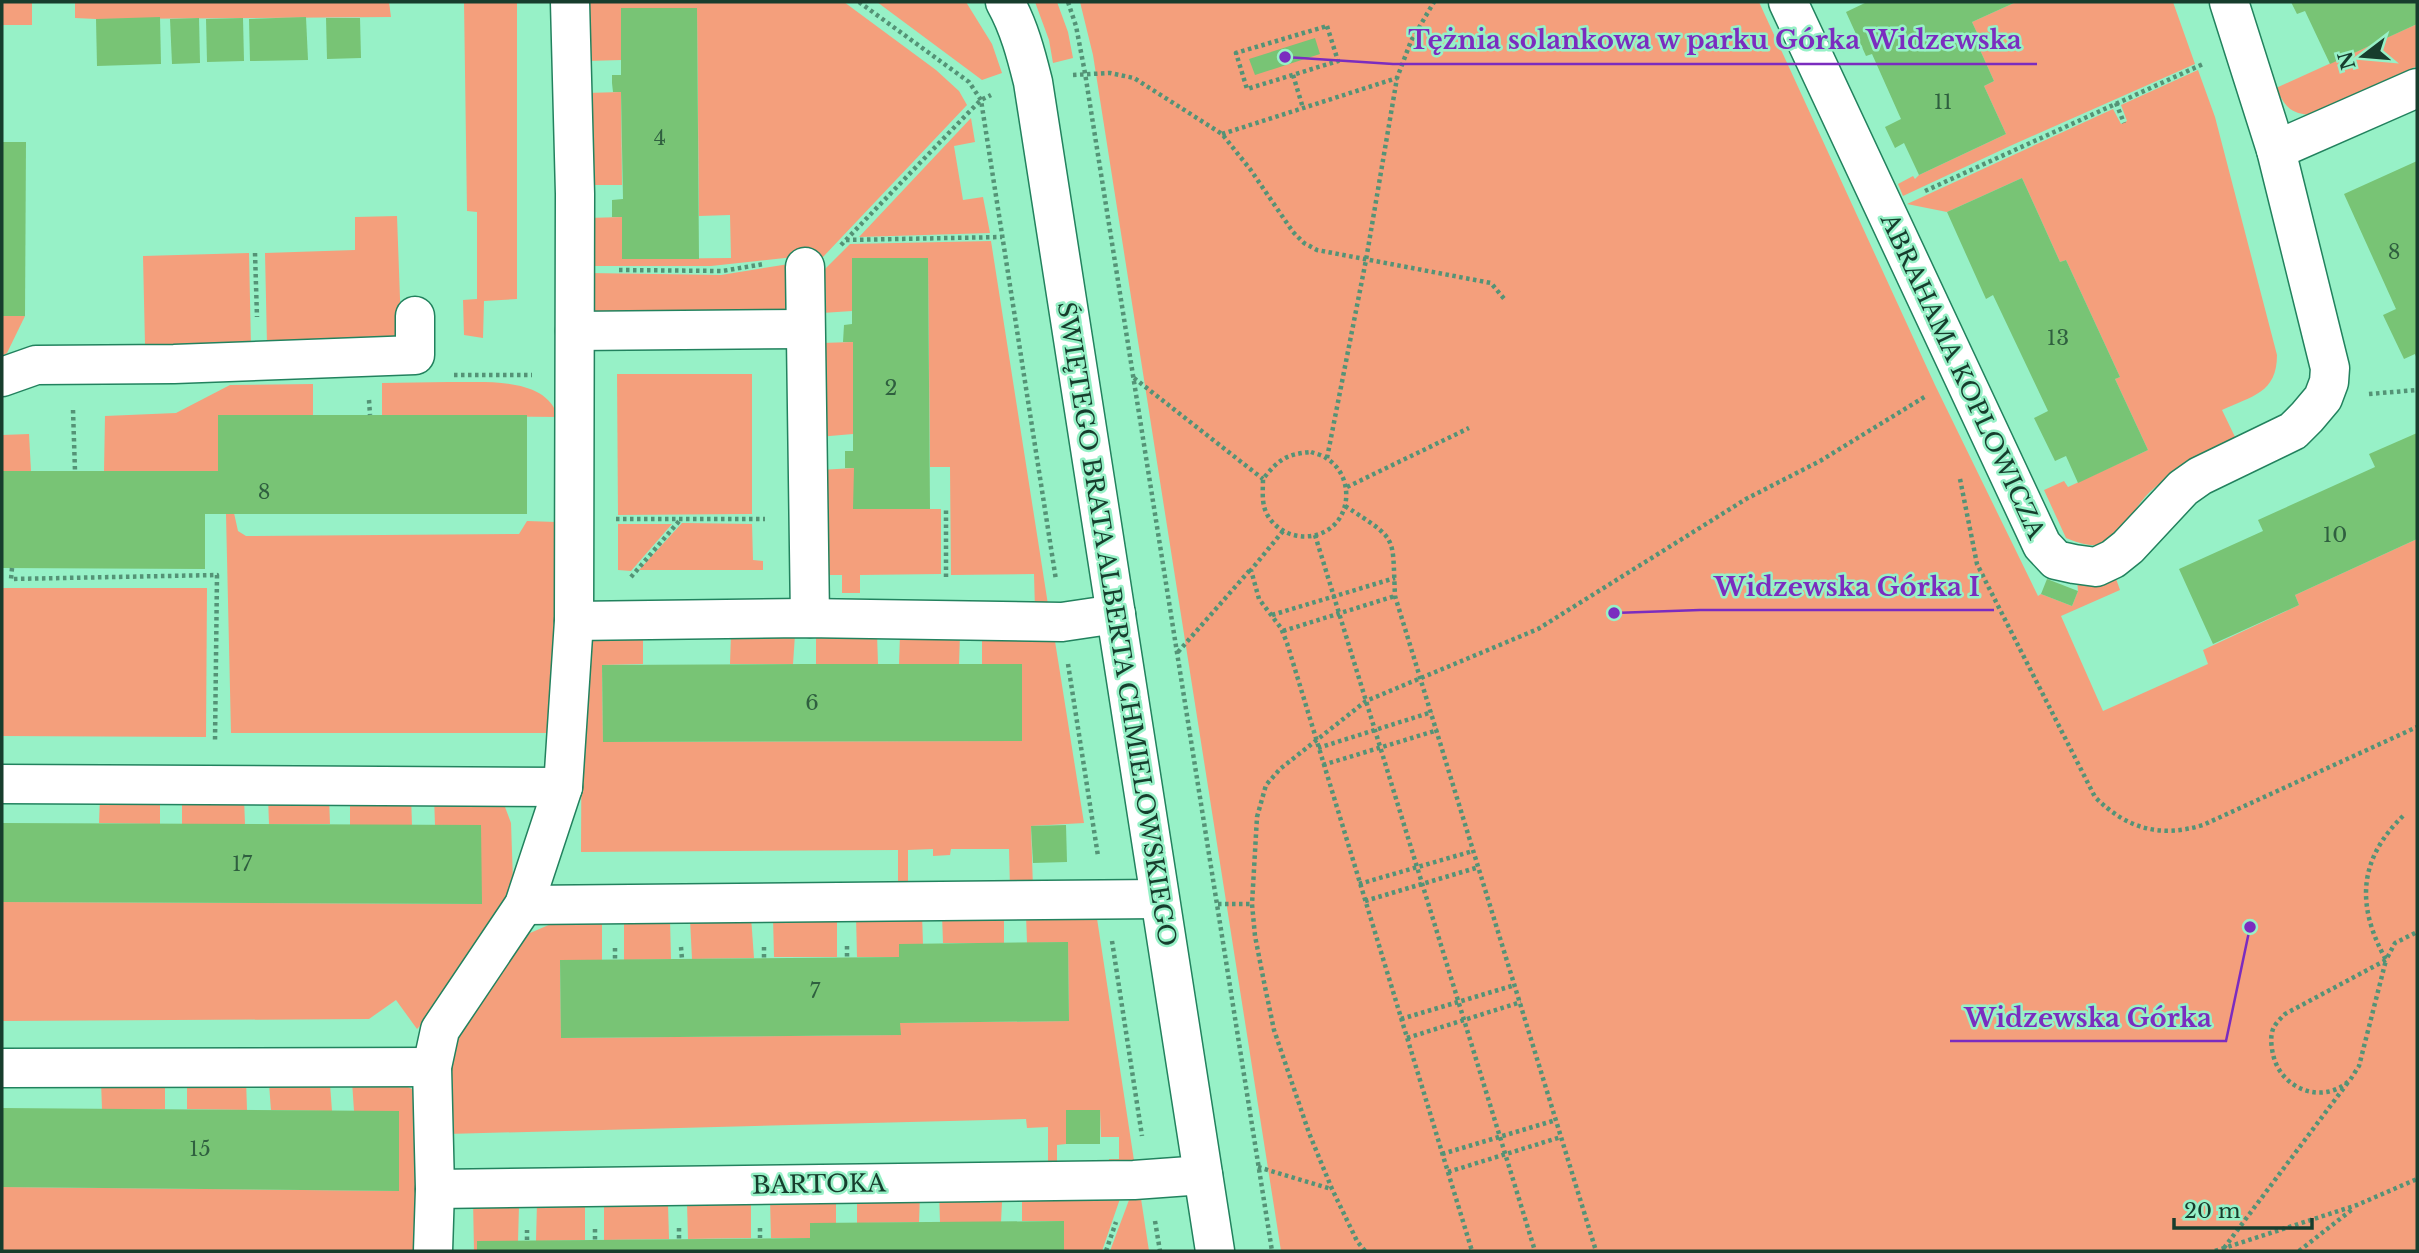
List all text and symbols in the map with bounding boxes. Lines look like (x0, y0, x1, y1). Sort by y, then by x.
callout: Tężnia solankowa w parku Górka Widzewska (1393, 17, 2037, 64)
north arrow (2328, 21, 2398, 91)
text: Tężnia solankowa w parku Górka Widzewska (1408, 24, 2022, 56)
text: N (2334, 49, 2361, 72)
house number: 11 (1934, 89, 1952, 115)
house number: 4 (654, 125, 666, 151)
street label: ABRAHAMA KOPLOWICZA (1874, 208, 2051, 544)
house number: 8 (2388, 239, 2400, 265)
street label: ŚWIĘTEGO BRATA ALBERTA CHMIELOWSKIEGO (1052, 299, 1183, 948)
house number: 13 (2047, 325, 2069, 351)
house number: 2 (885, 375, 897, 401)
house number: 8 (258, 479, 270, 505)
house number: 10 (2323, 522, 2347, 548)
callout: Widzewska Górka I (1700, 563, 1994, 610)
text: Widzewska Górka I (1713, 571, 1980, 603)
house number: 6 (805, 690, 819, 716)
house number: 17 (232, 851, 252, 877)
house number: 7 (810, 978, 821, 1004)
callout: Widzewska Górka (1950, 994, 2226, 1041)
text: Widzewska Górka (1963, 1002, 2212, 1034)
house number: 15 (189, 1136, 211, 1162)
street label: BARTOKA (752, 1168, 887, 1200)
scale bar (2174, 1186, 2312, 1230)
text: 20 m (2184, 1198, 2241, 1224)

